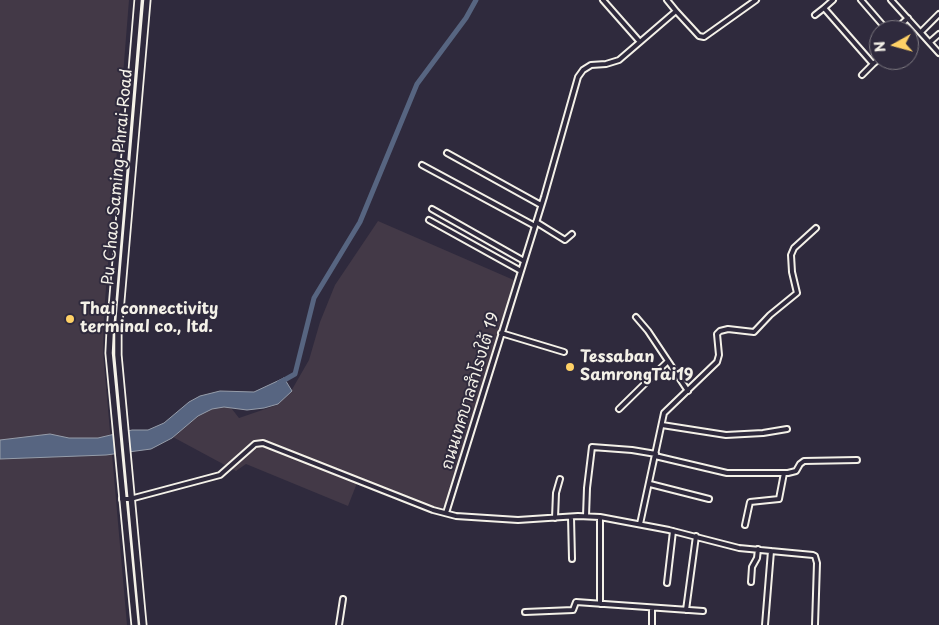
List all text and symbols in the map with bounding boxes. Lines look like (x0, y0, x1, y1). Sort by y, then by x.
north arrow (869, 20, 919, 70)
text: N (869, 40, 891, 54)
street label: Pu Chao Saming Phrai Road (99, 68, 137, 286)
place label: Thai connectivity terminal co., ltd. (80, 300, 218, 338)
street label: ถนนเทศบาลสำโรงใต้ 19 (438, 310, 504, 472)
marker: Thai connectivity terminal co., ltd. (64, 313, 76, 325)
place label: Tessaban SamrongTai19 (580, 348, 693, 386)
marker: Tessaban SamrongTai19 (564, 361, 576, 373)

